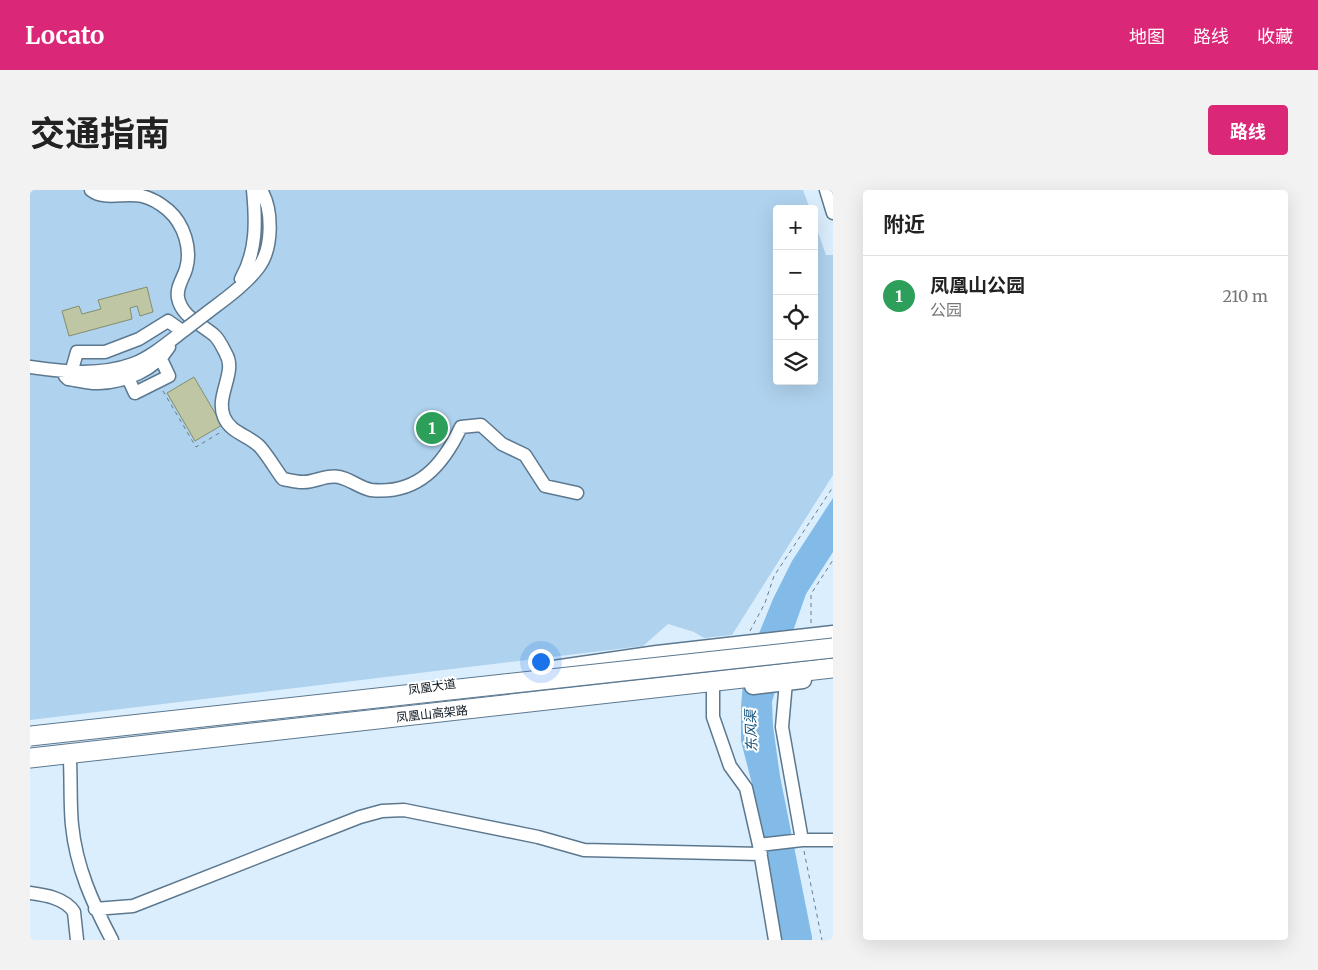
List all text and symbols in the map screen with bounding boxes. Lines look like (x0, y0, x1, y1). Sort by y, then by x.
text: Locato (25, 20, 104, 51)
text: 地图 (1129, 25, 1165, 48)
text: 路线 (1193, 25, 1229, 48)
text: 收藏 (1257, 25, 1293, 48)
button: 路线 (1208, 105, 1288, 155)
text: 交通指南 (30, 112, 170, 156)
map controls (773, 205, 818, 385)
button: + (773, 205, 818, 250)
text: 附近 (883, 211, 925, 238)
button: − (773, 250, 818, 295)
text: 凤凰山公园 (930, 273, 1025, 297)
text: 1 (895, 286, 903, 306)
text: 210 m (1223, 286, 1268, 306)
button: locate (773, 295, 818, 340)
text: 公园 (930, 300, 962, 320)
button: layers (773, 340, 818, 385)
pin: 1 (416, 409, 448, 447)
your location (528, 649, 554, 675)
street label: 凤凰大道 (407, 676, 457, 697)
street label: 凤凰山高架路 (395, 702, 469, 725)
water label: 东风渠 (741, 708, 761, 752)

